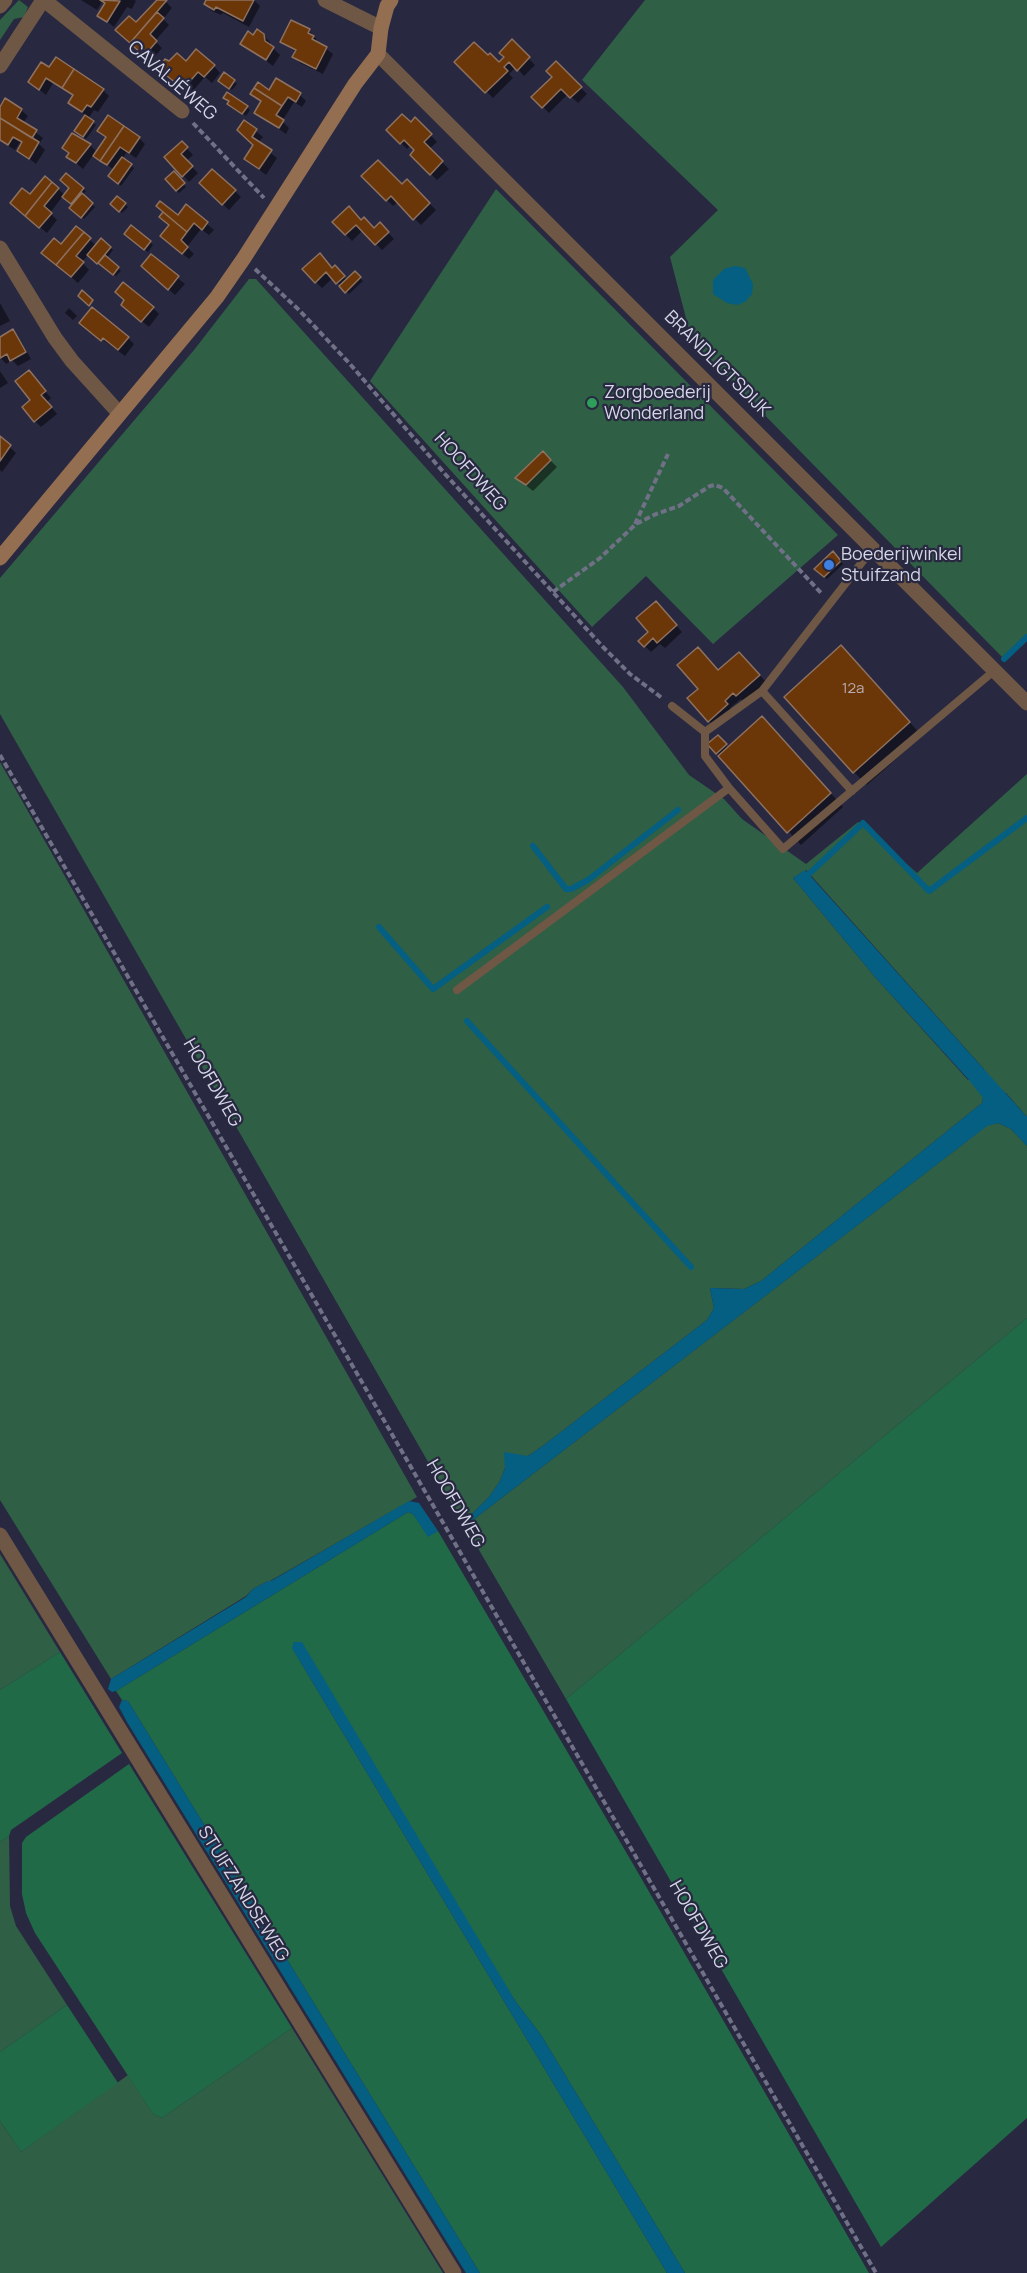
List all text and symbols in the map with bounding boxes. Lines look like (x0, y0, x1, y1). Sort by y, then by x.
street label: CAVALJÉWEG (123, 37, 221, 125)
street label: BRANDLIGTSDIJK (659, 306, 775, 422)
place label: Zorgboederij Wonderland (604, 382, 711, 424)
marker: Zorgboederij Wonderland (585, 396, 599, 410)
street label: HOOFDWEG (429, 428, 511, 516)
place label: Boederijwinkel Stuifzand (841, 544, 962, 586)
marker: Boederijwinkel Stuifzand (822, 558, 836, 572)
house number: 12a (842, 680, 864, 698)
street label: HOOFDWEG (178, 1035, 246, 1131)
street label: HOOFDWEG (421, 1456, 489, 1552)
street label: STUIFZANDSEWEG (193, 1822, 293, 1966)
street label: HOOFDWEG (664, 1877, 732, 1973)

